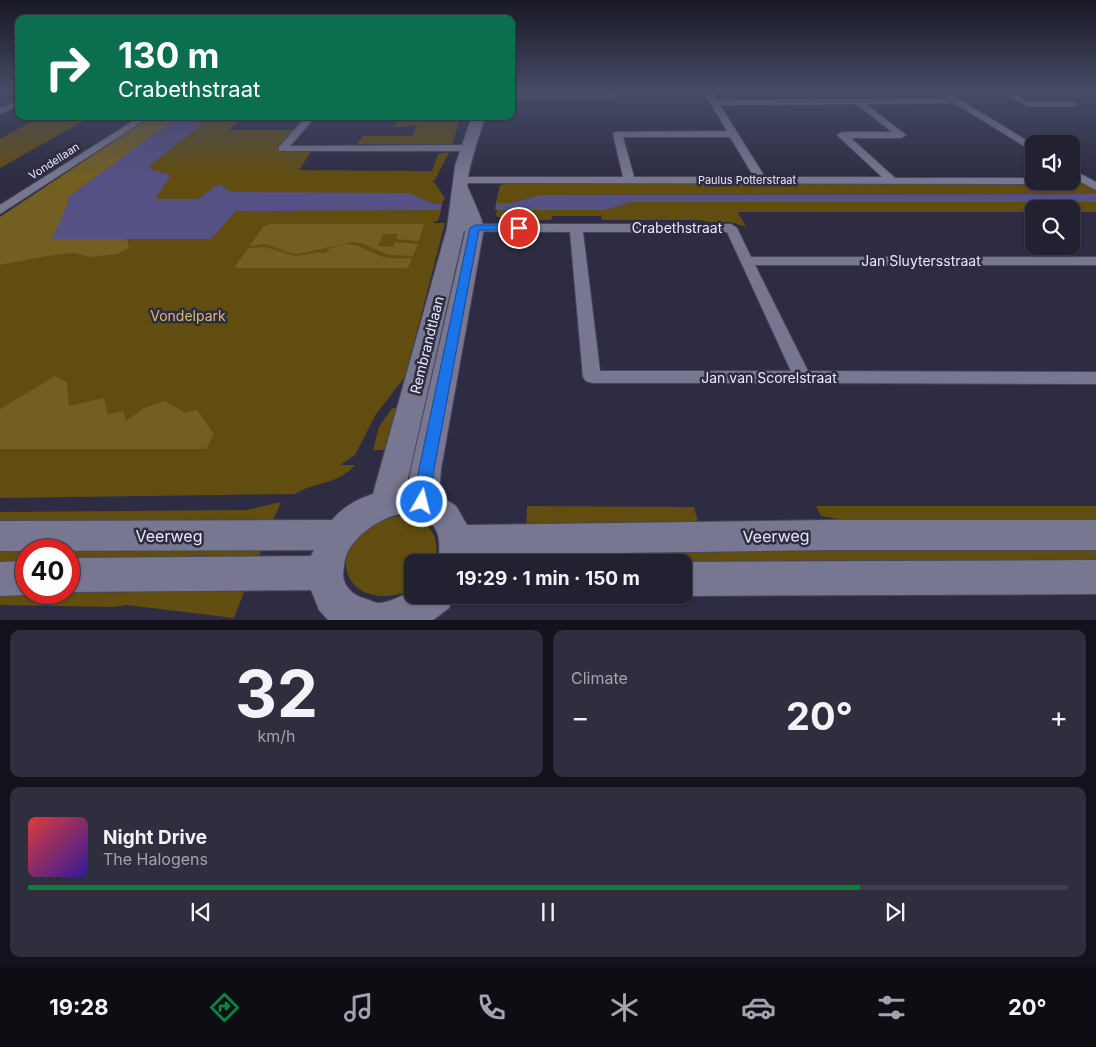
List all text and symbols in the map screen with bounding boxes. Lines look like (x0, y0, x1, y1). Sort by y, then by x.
text: 130 m (118, 34, 220, 76)
icon: right (35, 35, 100, 100)
text: Crabethstraat (118, 76, 260, 102)
map controls (1025, 135, 1080, 255)
button: sound (1025, 135, 1080, 190)
street label: Vondellaan (26, 139, 82, 183)
street label: Paulus Potterstraat (698, 173, 797, 187)
button: search (1025, 200, 1080, 255)
pin (498, 207, 540, 249)
icon: arrive (505, 214, 533, 242)
street label: Crabethstraat (632, 219, 723, 236)
street label: Jan Sluytersstraat (861, 252, 981, 269)
street label: Rembrandtlaan (406, 294, 447, 395)
park label: Vondelpark (150, 307, 226, 324)
street label: Jan van Scorelstraat (701, 369, 837, 386)
position arrow (395, 475, 447, 527)
street label: Veerweg (742, 525, 810, 547)
street label: Veerweg (136, 526, 202, 546)
speed limit sign: 40 (15, 539, 80, 604)
text: 19:29 · 1 min · 150 m (456, 567, 640, 590)
text: 32 (235, 654, 318, 733)
text: Climate (571, 668, 628, 688)
text: 20° (786, 693, 853, 739)
text: − (571, 700, 590, 734)
text: + (1049, 700, 1068, 734)
text: km/h (257, 726, 296, 746)
text: Night Drive (103, 826, 207, 849)
text: The Halogens (103, 849, 208, 869)
icon: previous (187, 898, 215, 926)
icon: pause (534, 898, 562, 926)
icon: next (881, 898, 909, 926)
icon: directions (207, 990, 242, 1025)
icon: music (341, 990, 376, 1025)
icon: phone (474, 990, 509, 1025)
icon: climate (607, 990, 642, 1025)
icon: car (741, 990, 776, 1025)
icon: filters (874, 990, 909, 1025)
text: 19:28 (49, 994, 109, 1020)
text: 20° (1008, 994, 1047, 1020)

